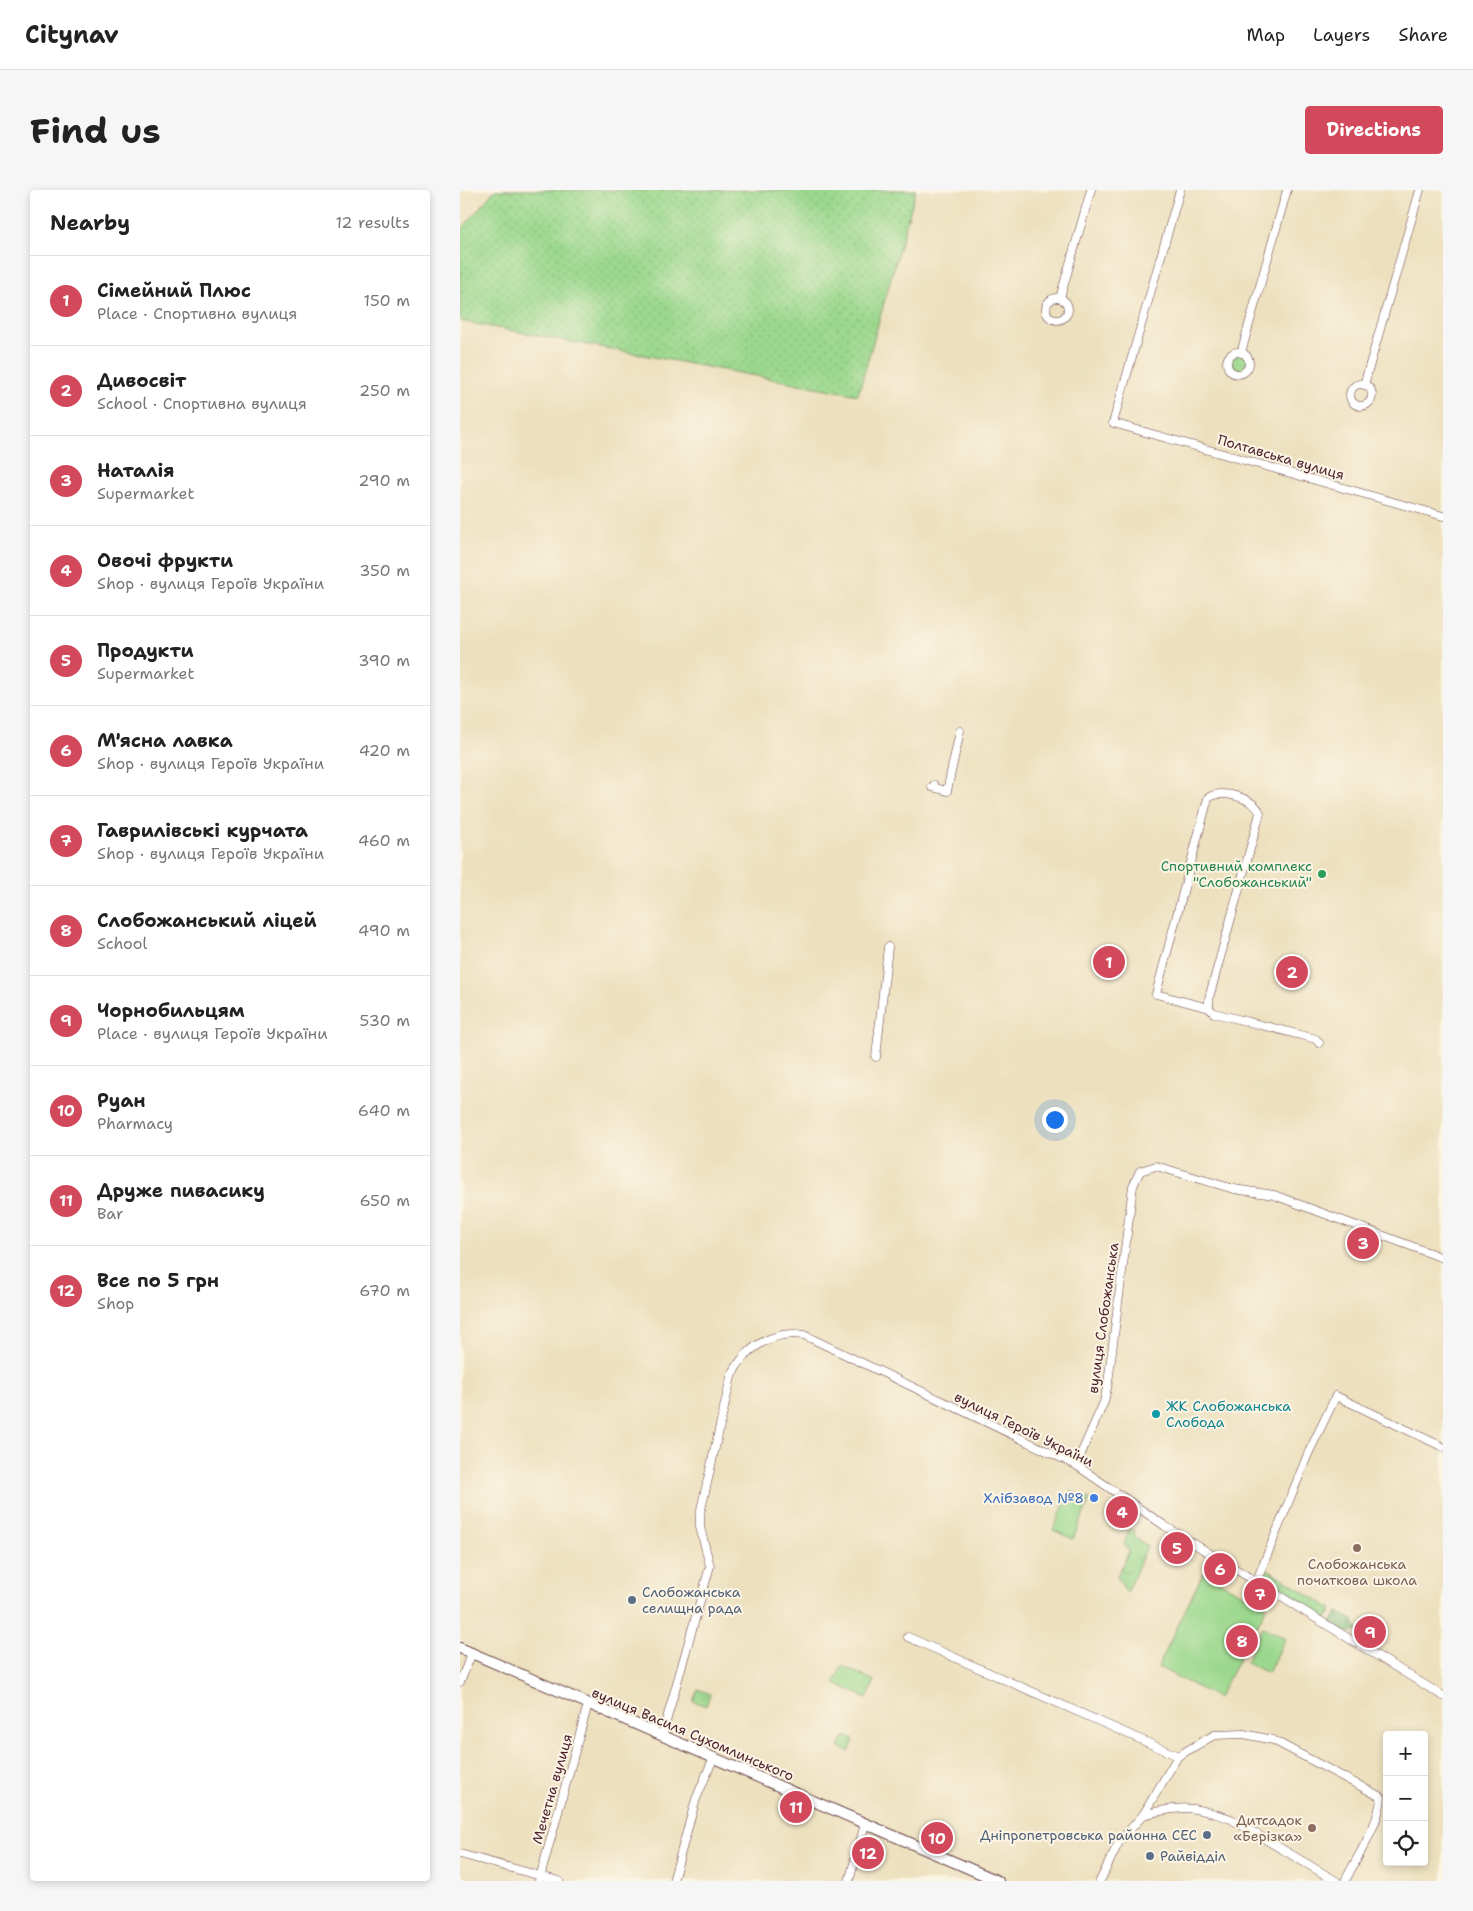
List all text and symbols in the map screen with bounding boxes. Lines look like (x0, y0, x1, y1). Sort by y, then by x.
text: Citynav (25, 19, 119, 51)
text: Map (1247, 23, 1285, 47)
text: Layers (1313, 23, 1370, 47)
text: Share (1398, 23, 1448, 47)
button: Directions (1305, 106, 1443, 154)
text: Find us (30, 107, 161, 154)
text: Nearby (50, 209, 130, 237)
text: 12 results (335, 212, 410, 233)
text: Сімейний Плюс (97, 278, 251, 303)
text: 1 (62, 290, 70, 311)
text: 150 m (363, 290, 410, 311)
text: Place · Спортивна вулиця (97, 303, 297, 324)
text: Дивосвіт (97, 368, 187, 393)
text: 2 (60, 380, 72, 401)
text: 250 m (359, 380, 410, 401)
text: School · Спортивна вулиця (97, 393, 307, 414)
street label: Полтавська вулиця (1216, 430, 1346, 484)
text: Наталія (97, 458, 175, 483)
text: 3 (60, 470, 72, 491)
text: 290 m (358, 470, 410, 491)
text: Supermarket (97, 483, 194, 504)
text: Овочі фрукти (97, 548, 233, 573)
text: 4 (60, 560, 72, 581)
text: 350 m (359, 560, 410, 581)
text: Shop · вулиця Героїв України (97, 573, 324, 594)
text: Продукти (97, 638, 194, 663)
text: 5 (61, 650, 71, 671)
text: 390 m (358, 650, 410, 671)
text: Supermarket (97, 663, 194, 684)
text: М'ясна лавка (97, 728, 233, 753)
text: 6 (60, 740, 72, 761)
text: 420 m (359, 740, 410, 761)
text: Shop · вулиця Героїв України (97, 753, 324, 774)
text: Гаврилівські курчата (97, 818, 308, 843)
text: 7 (60, 830, 72, 851)
text: 460 m (358, 830, 410, 851)
text: Shop · вулиця Героїв України (97, 843, 324, 864)
place label: Спортивний комплекс "Слобожанський" (1161, 857, 1312, 891)
marker: Спортивний комплекс "Слобожанський" (1316, 868, 1328, 880)
text: Слобожанський ліцей (97, 908, 317, 933)
text: 8 (60, 920, 72, 941)
text: 490 m (358, 920, 410, 941)
text: School (97, 933, 147, 954)
pin: 1 (1093, 943, 1125, 981)
pin: 2 (1276, 953, 1308, 991)
text: Чорнобильцям (97, 998, 245, 1023)
text: 9 (60, 1010, 72, 1031)
text: 530 m (360, 1010, 410, 1031)
text: Place · вулиця Героїв України (97, 1023, 328, 1044)
text: Руан (97, 1088, 146, 1113)
text: 10 (57, 1100, 75, 1121)
text: 640 m (358, 1100, 410, 1121)
your location (1042, 1107, 1068, 1133)
text: Pharmacy (97, 1113, 173, 1134)
text: Друже пивасику (97, 1178, 265, 1203)
text: 11 (59, 1190, 73, 1211)
text: 650 m (359, 1190, 410, 1211)
text: Bar (97, 1203, 124, 1224)
pin: 3 (1347, 1224, 1379, 1262)
street label: вулиця Слобожанська (1084, 1241, 1123, 1394)
text: Все по 5 грн (97, 1268, 219, 1293)
text: 12 (57, 1280, 75, 1301)
text: 670 m (359, 1280, 410, 1301)
text: Shop (97, 1293, 134, 1314)
street label: вулиця Героїв України (951, 1387, 1097, 1471)
place label: ЖК Слобожанська Слобода (1166, 1397, 1291, 1431)
marker: ЖК Слобожанська Слобода (1150, 1408, 1162, 1420)
place label: Хлібзавод №8 (983, 1489, 1084, 1507)
marker: Хлібзавод №8 (1088, 1492, 1100, 1504)
pin: 4 (1106, 1493, 1138, 1531)
pin: 5 (1161, 1529, 1193, 1567)
marker: Cлобожанська початкова школа (1351, 1542, 1363, 1554)
pin: 6 (1204, 1550, 1236, 1588)
place label: Cлобожанська початкова школа (1297, 1555, 1417, 1589)
pin: 7 (1244, 1575, 1276, 1613)
place label: Слобожанська селищна рада (642, 1583, 742, 1617)
marker: Слобожанська селищна рада (626, 1594, 638, 1606)
pin: 9 (1354, 1613, 1386, 1651)
pin: 8 (1226, 1622, 1258, 1660)
street label: вулиця Василя Сухомлинського (589, 1683, 797, 1785)
map controls (1383, 1731, 1428, 1866)
button: + (1383, 1731, 1428, 1776)
street label: Мечетна вулиця (528, 1732, 576, 1846)
button: − (1383, 1776, 1428, 1821)
pin: 11 (780, 1788, 812, 1826)
place label: Дитсадок «Берізка» (1233, 1811, 1303, 1845)
pin: 10 (921, 1819, 953, 1857)
button: locate (1383, 1821, 1428, 1866)
marker: Дитсадок «Берізка» (1306, 1822, 1318, 1834)
place label: Дніпропетровська районна СЕС (980, 1826, 1197, 1844)
marker: Дніпропетровська районна СЕС (1201, 1829, 1213, 1841)
pin: 12 (852, 1834, 884, 1872)
place label: Райвідділ (1160, 1847, 1226, 1865)
marker: Райвідділ (1144, 1850, 1156, 1862)

